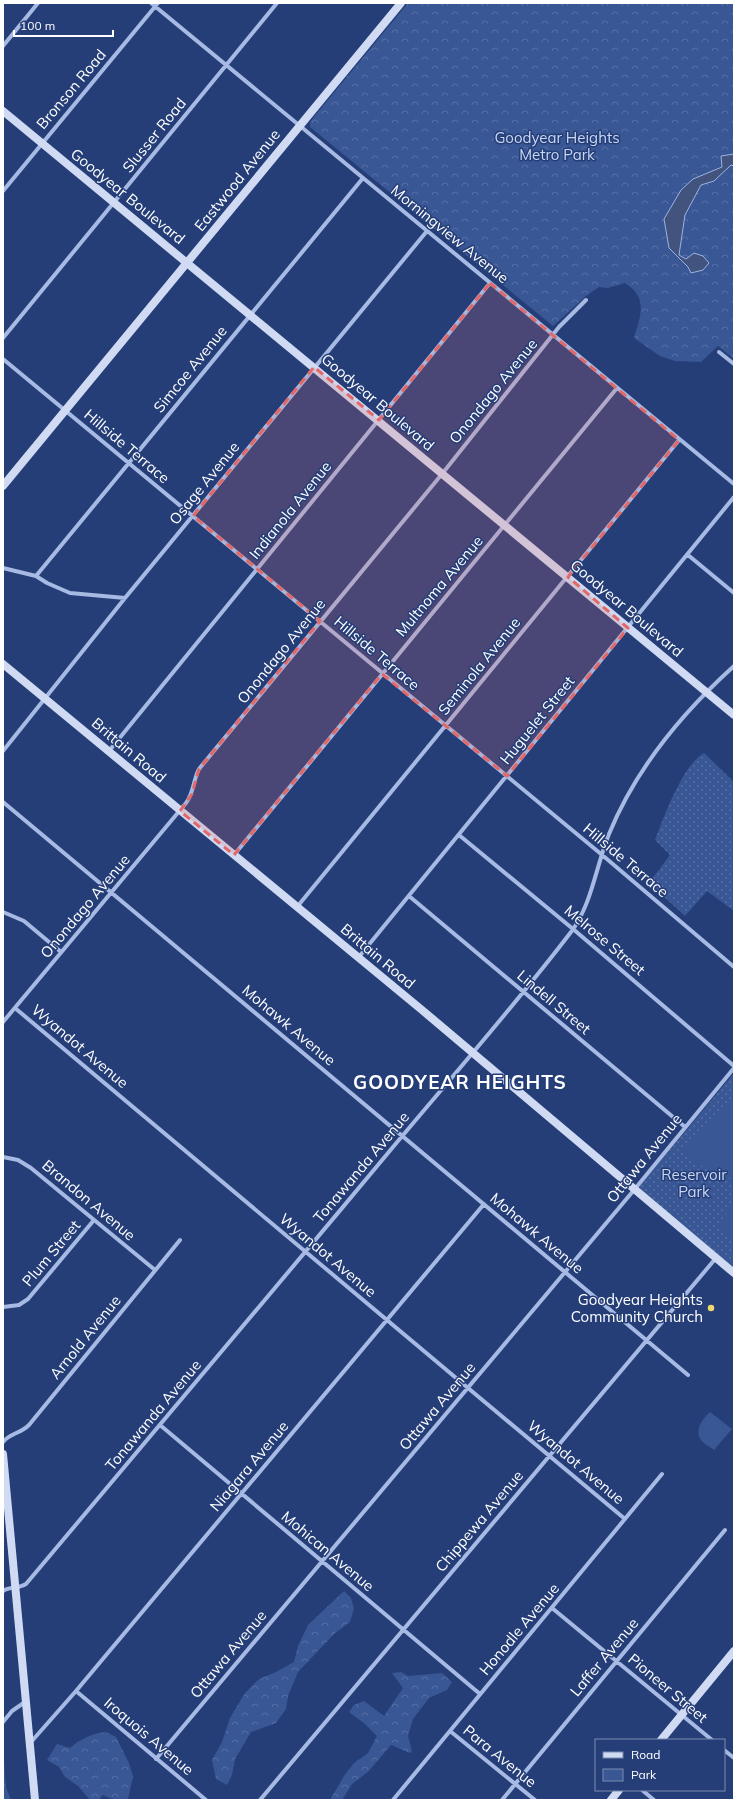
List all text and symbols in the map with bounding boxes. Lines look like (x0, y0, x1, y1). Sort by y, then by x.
scale bar (14, 12, 113, 38)
text: 100 m (20, 18, 55, 33)
street label: Bronson Road (32, 45, 110, 133)
street label: Slusser Road (118, 94, 190, 176)
street label: Eastwood Avenue (190, 125, 284, 235)
park label: Goodyear Heights Metro Park (494, 128, 620, 164)
street label: Goodyear Boulevard (67, 144, 189, 248)
street label: Morningview Avenue (387, 181, 513, 287)
street label: Simcoe Avenue (149, 322, 231, 416)
street label: Onondago Avenue (445, 335, 541, 447)
street label: Goodyear Boulevard (318, 349, 438, 455)
street label: Hillside Terrace (80, 405, 174, 487)
street label: Osage Avenue (165, 438, 243, 528)
street label: Indianola Avenue (245, 457, 335, 563)
street label: Multnoma Avenue (391, 532, 487, 640)
street label: Goodyear Boulevard (567, 555, 687, 661)
street label: Onondago Avenue (233, 595, 329, 707)
street label: Hillside Terrace (330, 612, 424, 694)
street label: Seminola Avenue (434, 613, 524, 719)
street label: Huguelet Street (496, 672, 578, 768)
street label: Brittain Road (88, 713, 170, 787)
street label: Hillside Terrace (579, 819, 673, 901)
street label: Onondago Avenue (36, 850, 134, 962)
street label: Melrose Street (561, 901, 649, 979)
street label: Brittain Road (337, 919, 419, 993)
street label: Lindell Street (513, 966, 595, 1038)
street label: Mohawk Avenue (238, 980, 340, 1070)
street label: Wyandot Avenue (28, 1000, 132, 1092)
district label: GOODYEAR HEIGHTS (353, 1070, 567, 1094)
street label: Tonawanda Avenue (309, 1108, 413, 1226)
street label: Ottawa Avenue (602, 1110, 686, 1206)
street label: Brandon Avenue (39, 1155, 139, 1245)
park label: Reservoir Park (661, 1165, 727, 1201)
street label: Mohawk Avenue (486, 1188, 588, 1278)
street label: Wyandot Avenue (276, 1209, 380, 1301)
street label: Plum Street (18, 1216, 84, 1290)
place label: Goodyear Heights Community Church (571, 1290, 703, 1326)
street label: Arnold Avenue (45, 1291, 125, 1383)
marker: Goodyear Heights Community Church (706, 1303, 716, 1313)
street label: Tonawanda Avenue (101, 1356, 205, 1474)
street label: Ottawa Avenue (395, 1358, 479, 1454)
street label: Wyandot Avenue (524, 1416, 628, 1508)
street label: Niagara Avenue (206, 1417, 292, 1515)
street label: Chippewa Avenue (431, 1466, 527, 1576)
street label: Mohican Avenue (278, 1507, 378, 1595)
street label: Honodle Avenue (475, 1579, 563, 1679)
street label: Ottawa Avenue (186, 1606, 270, 1702)
street label: Laffer Avenue (566, 1614, 642, 1700)
street label: Pioneer Street (624, 1649, 712, 1727)
street label: Iroquois Avenue (100, 1693, 198, 1779)
street label: Para Avenue (459, 1721, 541, 1791)
legend (595, 1739, 725, 1791)
text: Road (631, 1747, 660, 1762)
text: Park (631, 1767, 657, 1782)

